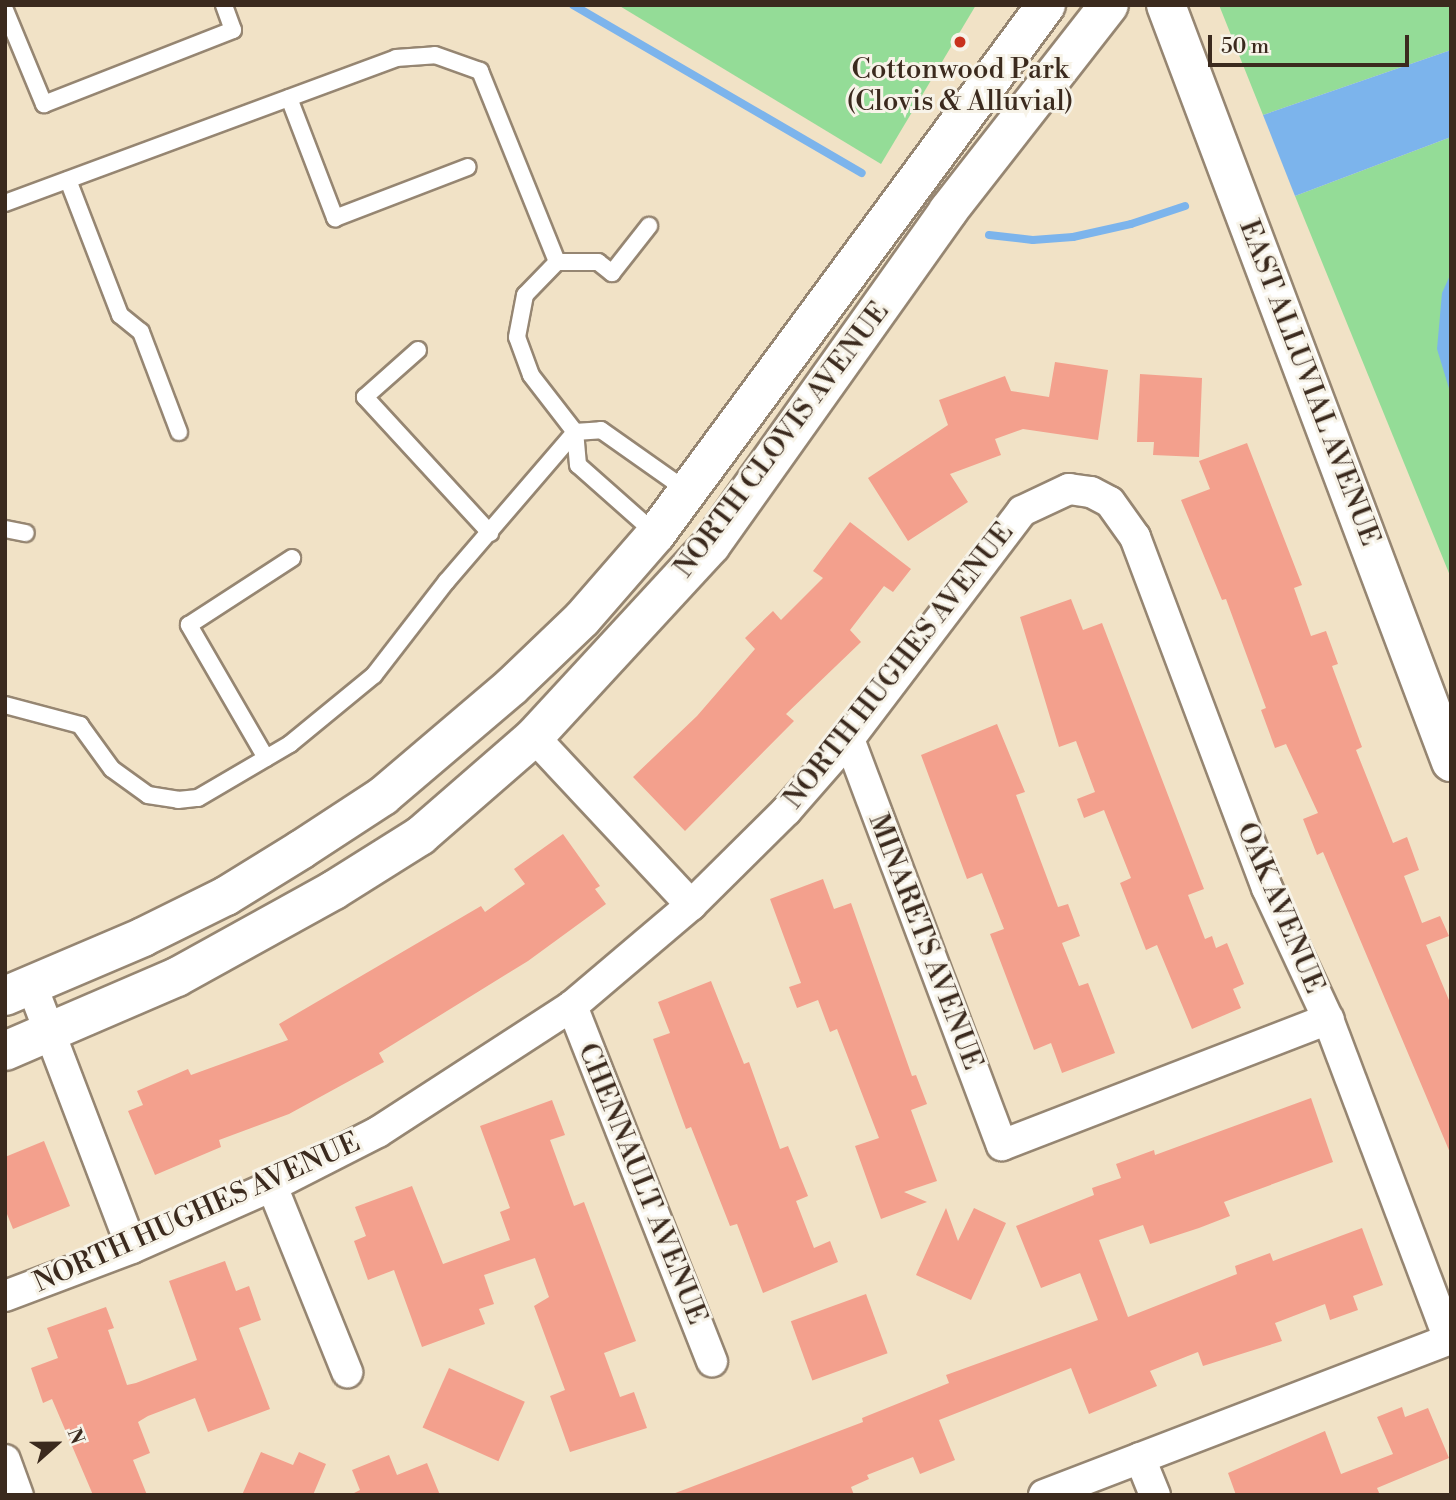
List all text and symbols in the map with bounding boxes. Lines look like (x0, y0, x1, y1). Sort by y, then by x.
scale bar (1211, 21, 1412, 65)
marker: Cottonwood Park (Clovis & Alluvial) (952, 34, 968, 50)
text: 50 m (1221, 34, 1269, 60)
place label: Cottonwood Park (Clovis & Alluvial) (847, 53, 1073, 119)
street label: EAST ALLUVIAL AVENUE (1231, 215, 1387, 551)
street label: NORTH CLOVIS AVENUE (668, 296, 896, 584)
street label: NORTH HUGHES AVENUE (777, 516, 1021, 816)
street label: MINARETS AVENUE (861, 809, 989, 1075)
street label: OAK AVENUE (1229, 818, 1331, 998)
street label: CHENNAULT AVENUE (570, 1039, 714, 1329)
street label: NORTH HUGHES AVENUE (29, 1126, 365, 1300)
north arrow (21, 1409, 91, 1479)
text: N (62, 1425, 90, 1448)

